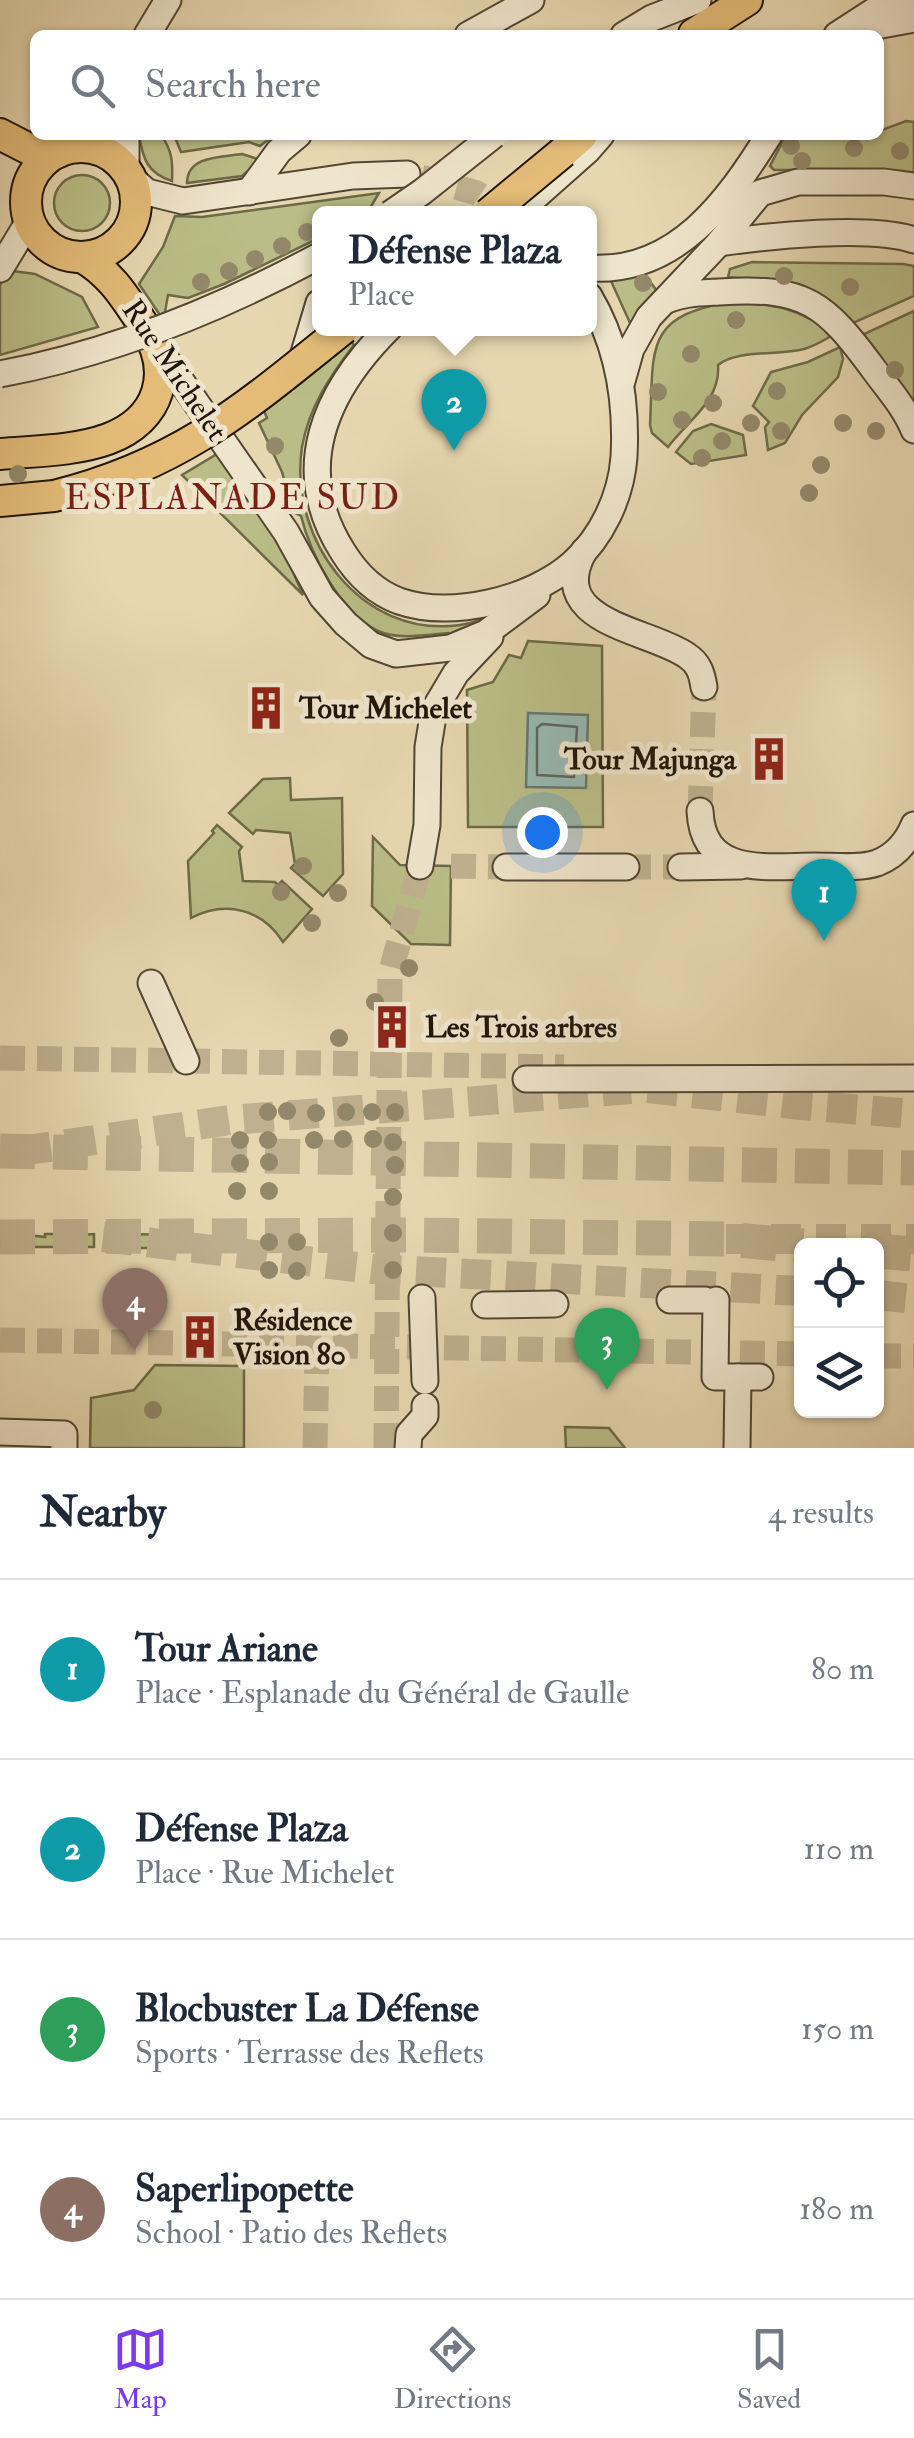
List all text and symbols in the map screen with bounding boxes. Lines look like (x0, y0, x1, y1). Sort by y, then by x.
search box (30, 30, 884, 140)
icon: search (65, 58, 120, 113)
text: Search here (145, 61, 321, 109)
popup (312, 206, 597, 336)
text: Défense Plaza (348, 227, 561, 275)
text: Place (348, 275, 414, 315)
street label: Rue Michelet (114, 293, 236, 448)
pin: 2 (422, 368, 486, 451)
district label: ESPLANADE SUD (65, 476, 401, 520)
building icon: Tour Michelet (242, 684, 290, 732)
place label: Tour Michelet (298, 690, 472, 727)
building icon: Tour Majunga (745, 735, 793, 783)
place label: Tour Majunga (563, 741, 738, 778)
your location (517, 807, 568, 858)
pin: 1 (792, 858, 856, 941)
building icon: Les Trois arbres (368, 1003, 416, 1051)
place label: Les Trois arbres (425, 1009, 617, 1046)
map controls (794, 1238, 884, 1418)
button: locate (794, 1238, 884, 1328)
pin: 4 (102, 1268, 168, 1350)
place label: Résidence Vision 80 (232, 1302, 353, 1373)
pin: 3 (574, 1308, 640, 1390)
building icon: Résidence Vision 80 (176, 1313, 224, 1361)
button: layers (794, 1328, 884, 1418)
text: Nearby (40, 1487, 166, 1539)
text: 4 results (768, 1493, 874, 1533)
text: Tour Ariane (135, 1625, 318, 1673)
text: 1 (67, 1649, 78, 1689)
text: 80 m (811, 1649, 874, 1689)
text: Place · Esplanade du Général de Gaulle (135, 1673, 629, 1713)
text: Défense Plaza (135, 1805, 348, 1853)
text: 2 (64, 1829, 81, 1869)
text: 110 m (803, 1829, 874, 1869)
text: Place · Rue Michelet (135, 1853, 395, 1893)
text: Blocbuster La Défense (135, 1985, 479, 2033)
text: 3 (66, 2009, 79, 2049)
text: 150 m (801, 2009, 874, 2049)
text: Sports · Terrasse des Reflets (135, 2033, 484, 2073)
text: Saperlipopette (135, 2165, 354, 2213)
text: 4 (64, 2189, 81, 2229)
text: 180 m (800, 2189, 874, 2229)
text: School · Patio des Reflets (135, 2213, 447, 2253)
tab: Map (113, 2322, 168, 2417)
tab: Directions (394, 2322, 511, 2417)
tab: Saved (737, 2322, 801, 2417)

